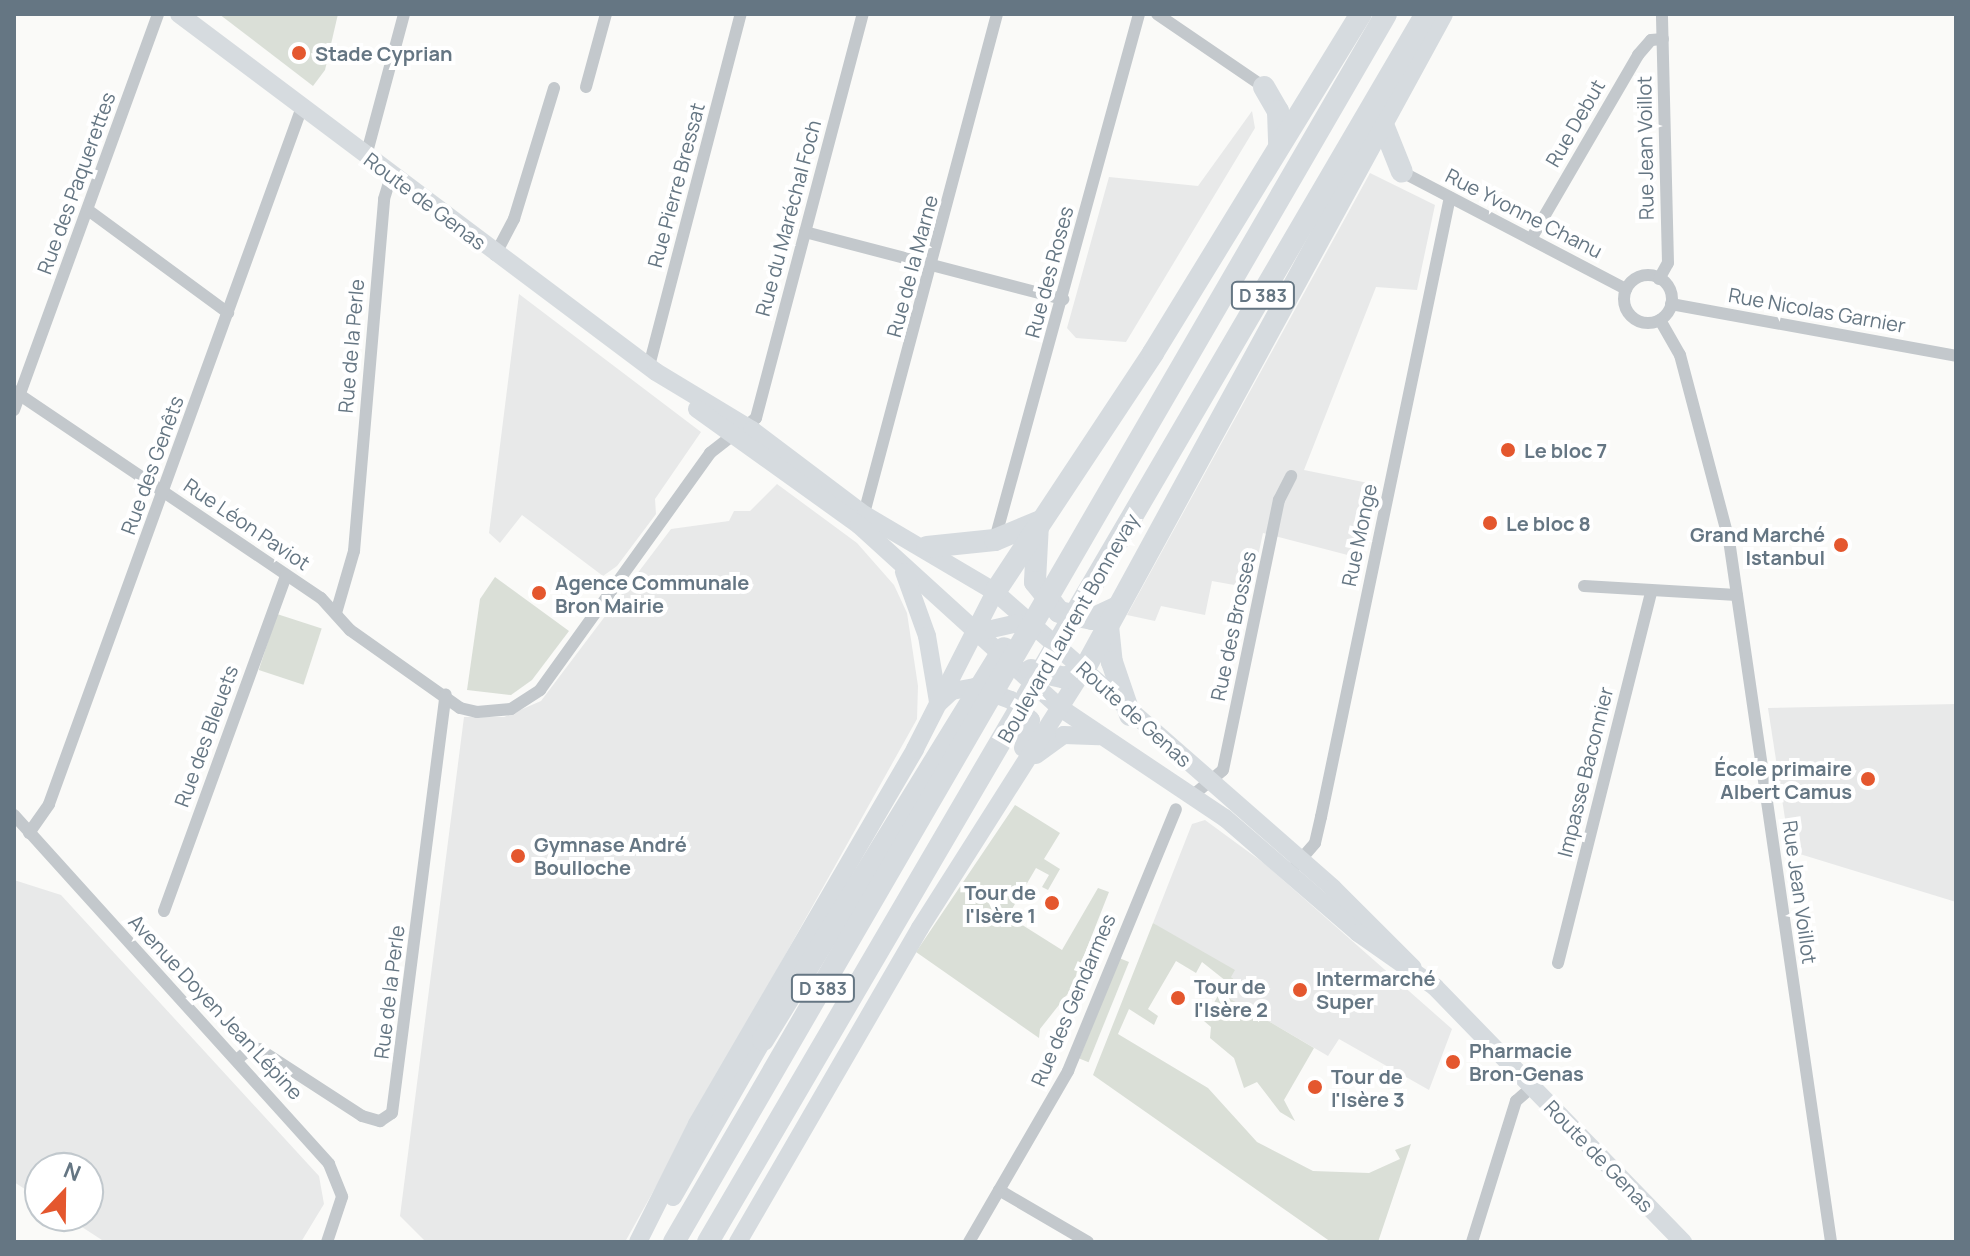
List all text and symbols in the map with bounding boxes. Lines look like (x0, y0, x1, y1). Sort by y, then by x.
place label: Stade Cyprian (315, 41, 453, 65)
marker: Stade Cyprian (290, 44, 308, 62)
street label: Rue Debut (1540, 75, 1610, 171)
street label: Rue Jean Voillot (1632, 76, 1658, 220)
street label: Rue des Paquerettes (32, 89, 120, 277)
street label: Rue Pierre Bressat (642, 100, 710, 270)
street label: Rue du Maréchal Foch (750, 117, 826, 319)
street label: Route de Genas (359, 147, 491, 255)
street label: Rue Yvonne Chanu (1442, 163, 1606, 263)
street label: Rue de la Marne (881, 192, 943, 340)
street label: Rue des Roses (1020, 204, 1078, 340)
street label: Rue de la Perle (333, 278, 369, 414)
road number: D 383 (1229, 281, 1297, 309)
street label: Rue Nicolas Garnier (1727, 283, 1907, 337)
street label: Rue des Genêts (116, 392, 188, 538)
place label: Le bloc 7 (1524, 438, 1607, 462)
marker: Le bloc 7 (1499, 441, 1517, 459)
street label: Rue Léon Paviot (179, 473, 315, 575)
street label: Rue Monge (1336, 482, 1382, 588)
street label: Boulevard Laurent Bonnevay (992, 509, 1144, 747)
place label: Le bloc 8 (1506, 511, 1591, 535)
marker: Le bloc 8 (1481, 514, 1499, 532)
place label: Grand Marché Istanbul (1690, 522, 1825, 569)
marker: Grand Marché Istanbul (1832, 536, 1850, 554)
street label: Rue des Brosses (1205, 549, 1261, 703)
place label: Agence Communale Bron Mairie (555, 570, 749, 617)
marker: Agence Communale Bron Mairie (530, 584, 548, 602)
street label: Route de Genas (1072, 656, 1196, 772)
street label: Rue des Bleuets (169, 662, 243, 810)
street label: Impasse Baconnier (1552, 684, 1618, 860)
place label: École primaire Albert Camus (1714, 756, 1852, 803)
marker: École primaire Albert Camus (1859, 770, 1877, 788)
street label: Rue Jean Voillot (1778, 819, 1822, 965)
place label: Gymnase André Boulloche (534, 832, 687, 879)
marker: Gymnase André Boulloche (509, 847, 527, 865)
place label: Tour de l'Isère 1 (964, 880, 1036, 927)
marker: Tour de l'Isère 1 (1043, 894, 1061, 912)
street label: Avenue Doyen Jean Lépine (124, 910, 308, 1104)
street label: Rue des Gendarmes (1026, 910, 1120, 1090)
street label: Rue de la Perle (369, 924, 409, 1060)
place label: Intermarché Super (1316, 966, 1436, 1013)
road number: D 383 (789, 974, 857, 1002)
place label: Tour de l'Isère 2 (1194, 974, 1268, 1021)
marker: Intermarché Super (1291, 981, 1309, 999)
marker: Tour de l'Isère 2 (1169, 989, 1187, 1007)
place label: Pharmacie Bron-Genas (1469, 1038, 1584, 1085)
marker: Pharmacie Bron-Genas (1444, 1053, 1462, 1071)
place label: Tour de l'Isère 3 (1331, 1064, 1405, 1111)
marker: Tour de l'Isère 3 (1306, 1078, 1324, 1096)
street label: Route de Genas (1540, 1095, 1658, 1217)
north arrow (24, 1152, 104, 1232)
text: N (59, 1155, 85, 1188)

